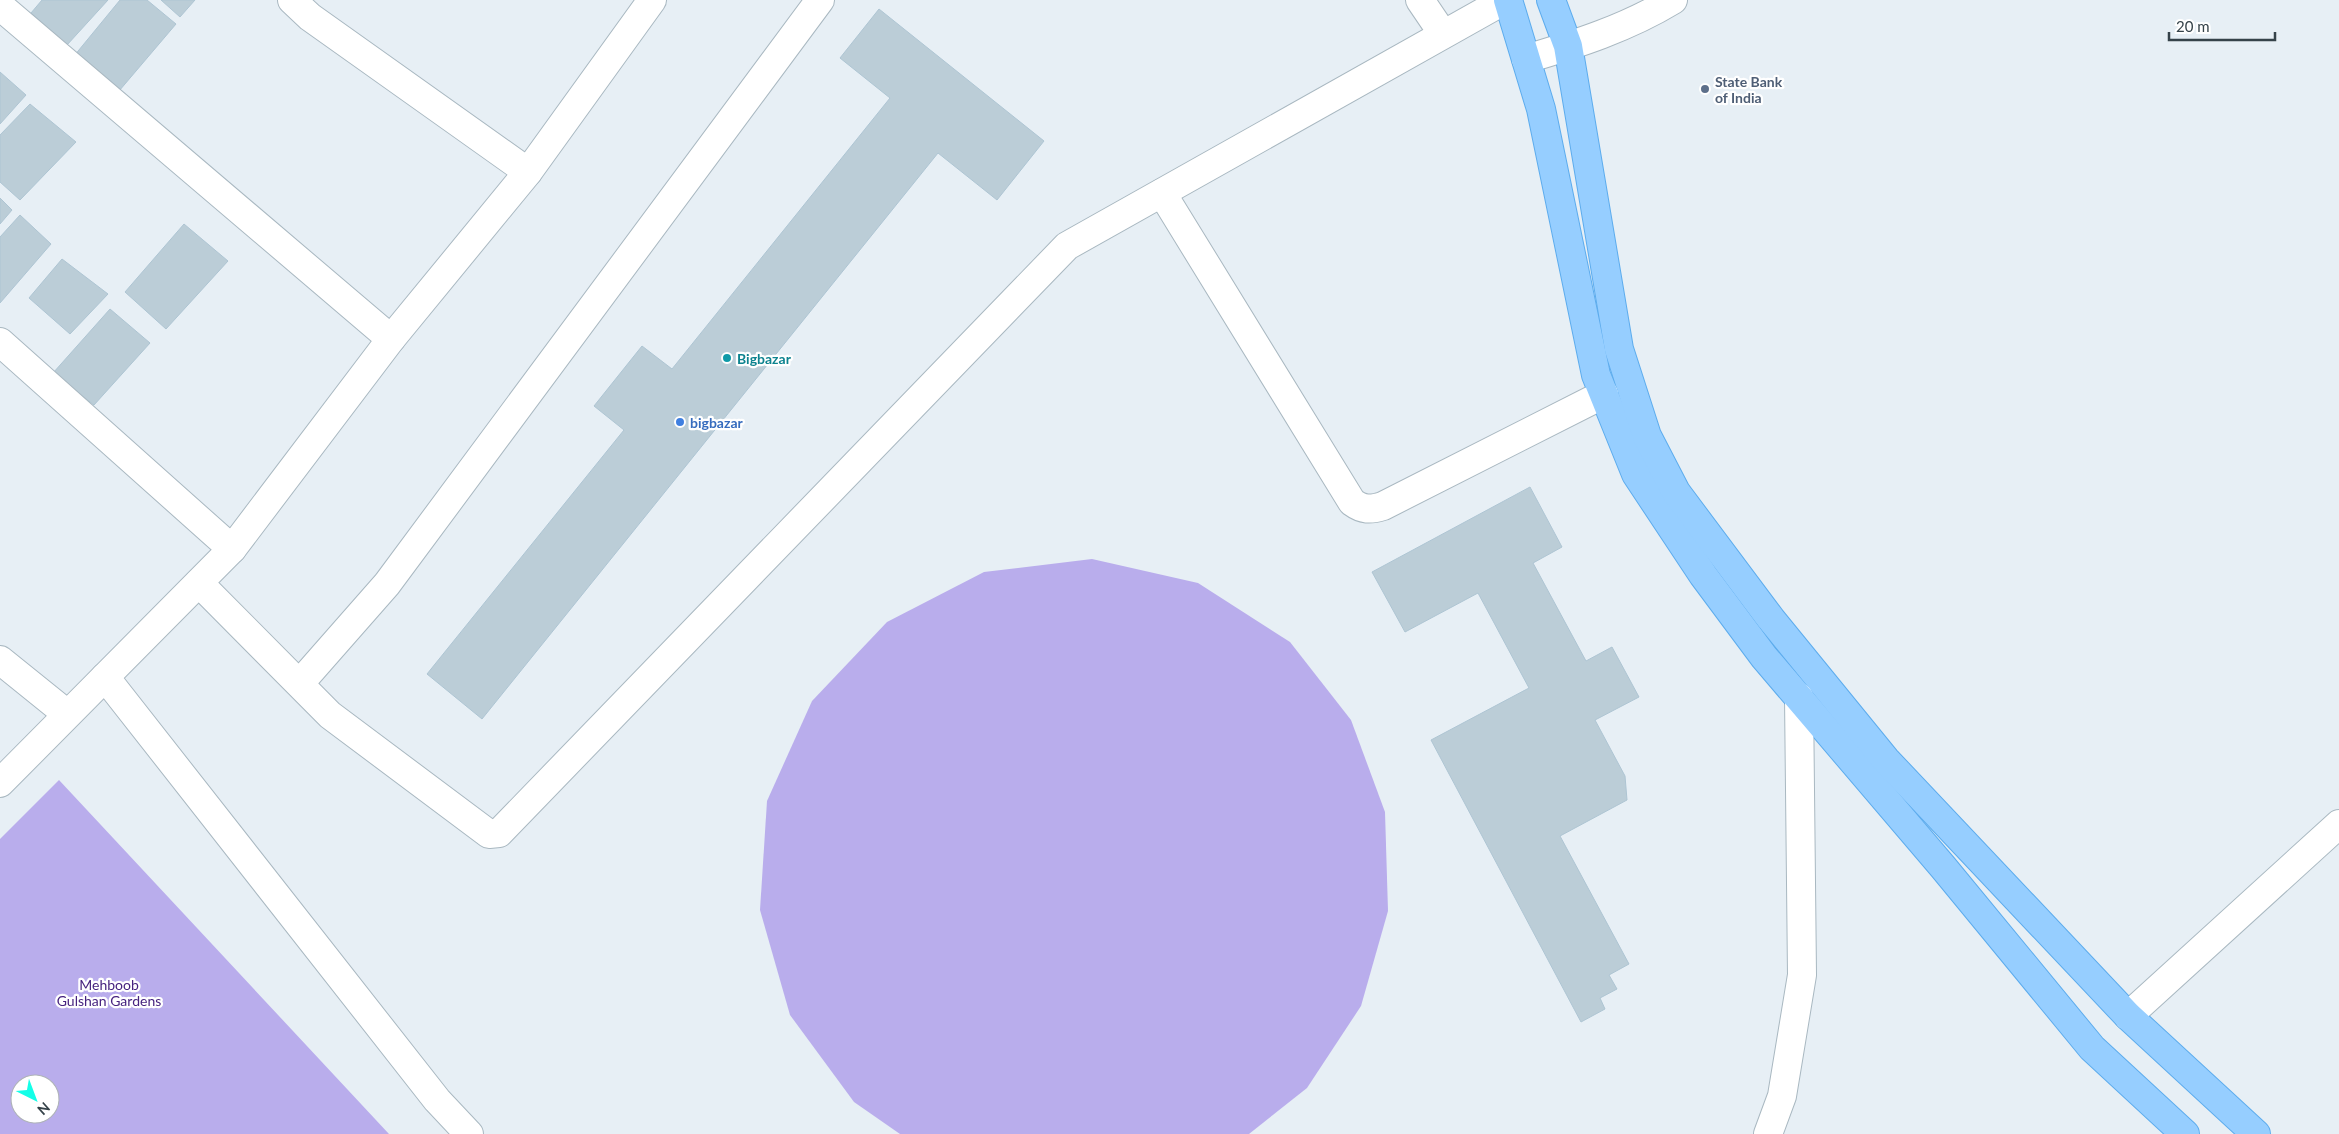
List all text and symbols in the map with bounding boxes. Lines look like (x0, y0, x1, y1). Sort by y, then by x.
scale bar (2169, 10, 2275, 42)
text: 20 m (2176, 17, 2210, 35)
place label: State Bank of India (1715, 73, 1783, 106)
marker: State Bank of India (1699, 83, 1711, 95)
place label: Bigbazar (737, 350, 792, 367)
marker: Bigbazar (721, 352, 733, 364)
place label: bigbazar (690, 414, 743, 431)
marker: bigbazar (674, 416, 686, 428)
park label: Mehboob Gulshan Gardens (57, 976, 161, 1009)
north arrow (10, 1074, 60, 1124)
text: N (34, 1099, 54, 1119)

